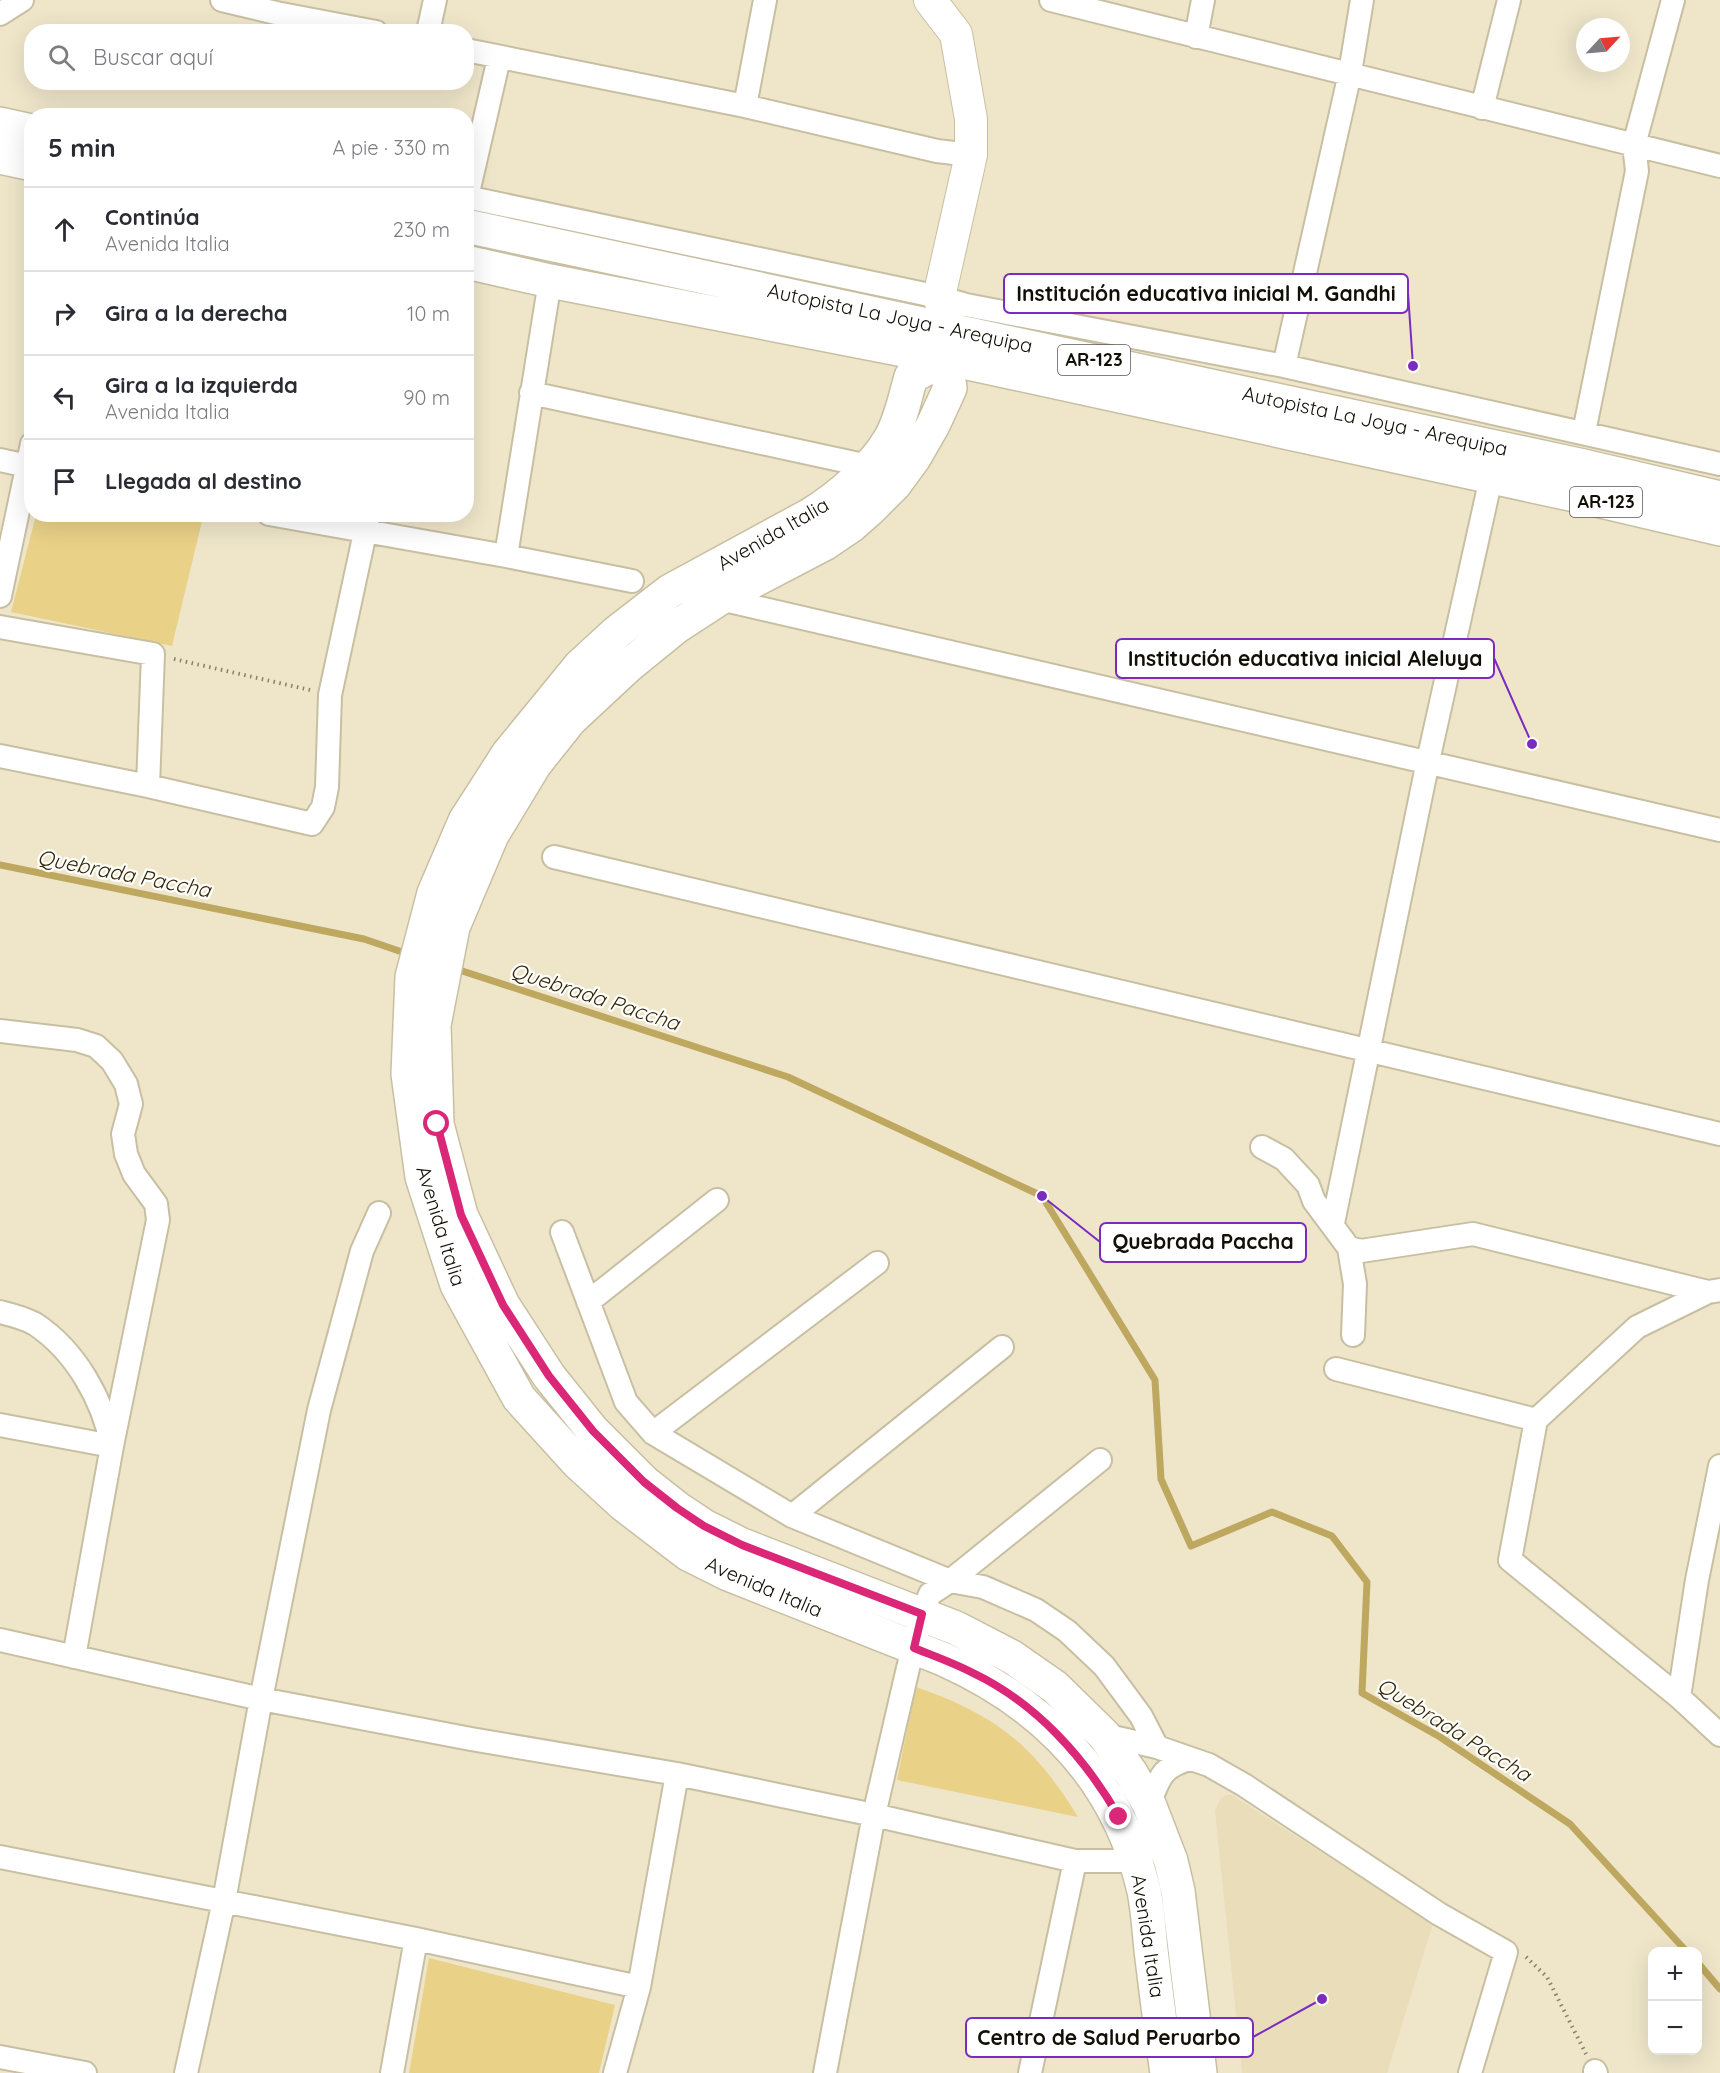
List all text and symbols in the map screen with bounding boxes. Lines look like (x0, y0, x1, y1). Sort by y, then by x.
north arrow (1576, 18, 1630, 72)
search box (24, 24, 474, 90)
icon: search (45, 41, 78, 74)
text: Buscar aquí (93, 43, 213, 71)
text: 5 min (48, 131, 116, 164)
text: A pie · 330 m (333, 135, 450, 160)
text: Continúa (105, 203, 200, 231)
icon: ahead (48, 213, 81, 246)
text: 230 m (393, 217, 450, 242)
text: Avenida Italia (105, 231, 230, 256)
callout: Institución educativa inicial M. Gandhi (1004, 274, 1408, 313)
street label: Autopista La Joya - Arequipa (765, 277, 1035, 358)
text: Institución educativa inicial M. Gandhi (1016, 280, 1396, 306)
icon: right (48, 297, 81, 330)
text: Gira a la derecha (105, 299, 288, 327)
text: 10 m (407, 301, 450, 326)
road number: AR-123 (1058, 345, 1130, 375)
text: Gira a la izquierda (105, 371, 298, 399)
street label: Autopista La Joya - Arequipa (1240, 380, 1510, 461)
icon: left (48, 381, 81, 414)
text: 90 m (403, 385, 450, 410)
text: Avenida Italia (105, 399, 230, 424)
icon: arrive (48, 465, 81, 498)
text: Llegada al destino (105, 467, 302, 495)
road number: AR-123 (1570, 487, 1642, 517)
street label: Avenida Italia (713, 492, 833, 576)
callout: Institución educativa inicial Aleluya (1116, 639, 1494, 678)
text: Institución educativa inicial Aleluya (1128, 645, 1482, 671)
water label: Quebrada Paccha (35, 843, 214, 903)
water label: Quebrada Paccha (508, 956, 684, 1036)
route start (423, 1110, 449, 1136)
street label: Avenida Italia (411, 1163, 472, 1289)
callout: Quebrada Paccha (1100, 1223, 1306, 1262)
text: Quebrada Paccha (1112, 1228, 1294, 1254)
street label: Avenida Italia (702, 1551, 826, 1622)
water label: Quebrada Paccha (1373, 1671, 1537, 1788)
route end (1105, 1803, 1131, 1829)
street label: Avenida Italia (1126, 1872, 1171, 1999)
map controls (1648, 1947, 1702, 2055)
button: + (1648, 1947, 1702, 2001)
button: − (1648, 2001, 1702, 2055)
callout: Centro de Salud Peruarbo (966, 2018, 1253, 2057)
text: Centro de Salud Peruarbo (977, 2024, 1241, 2050)

